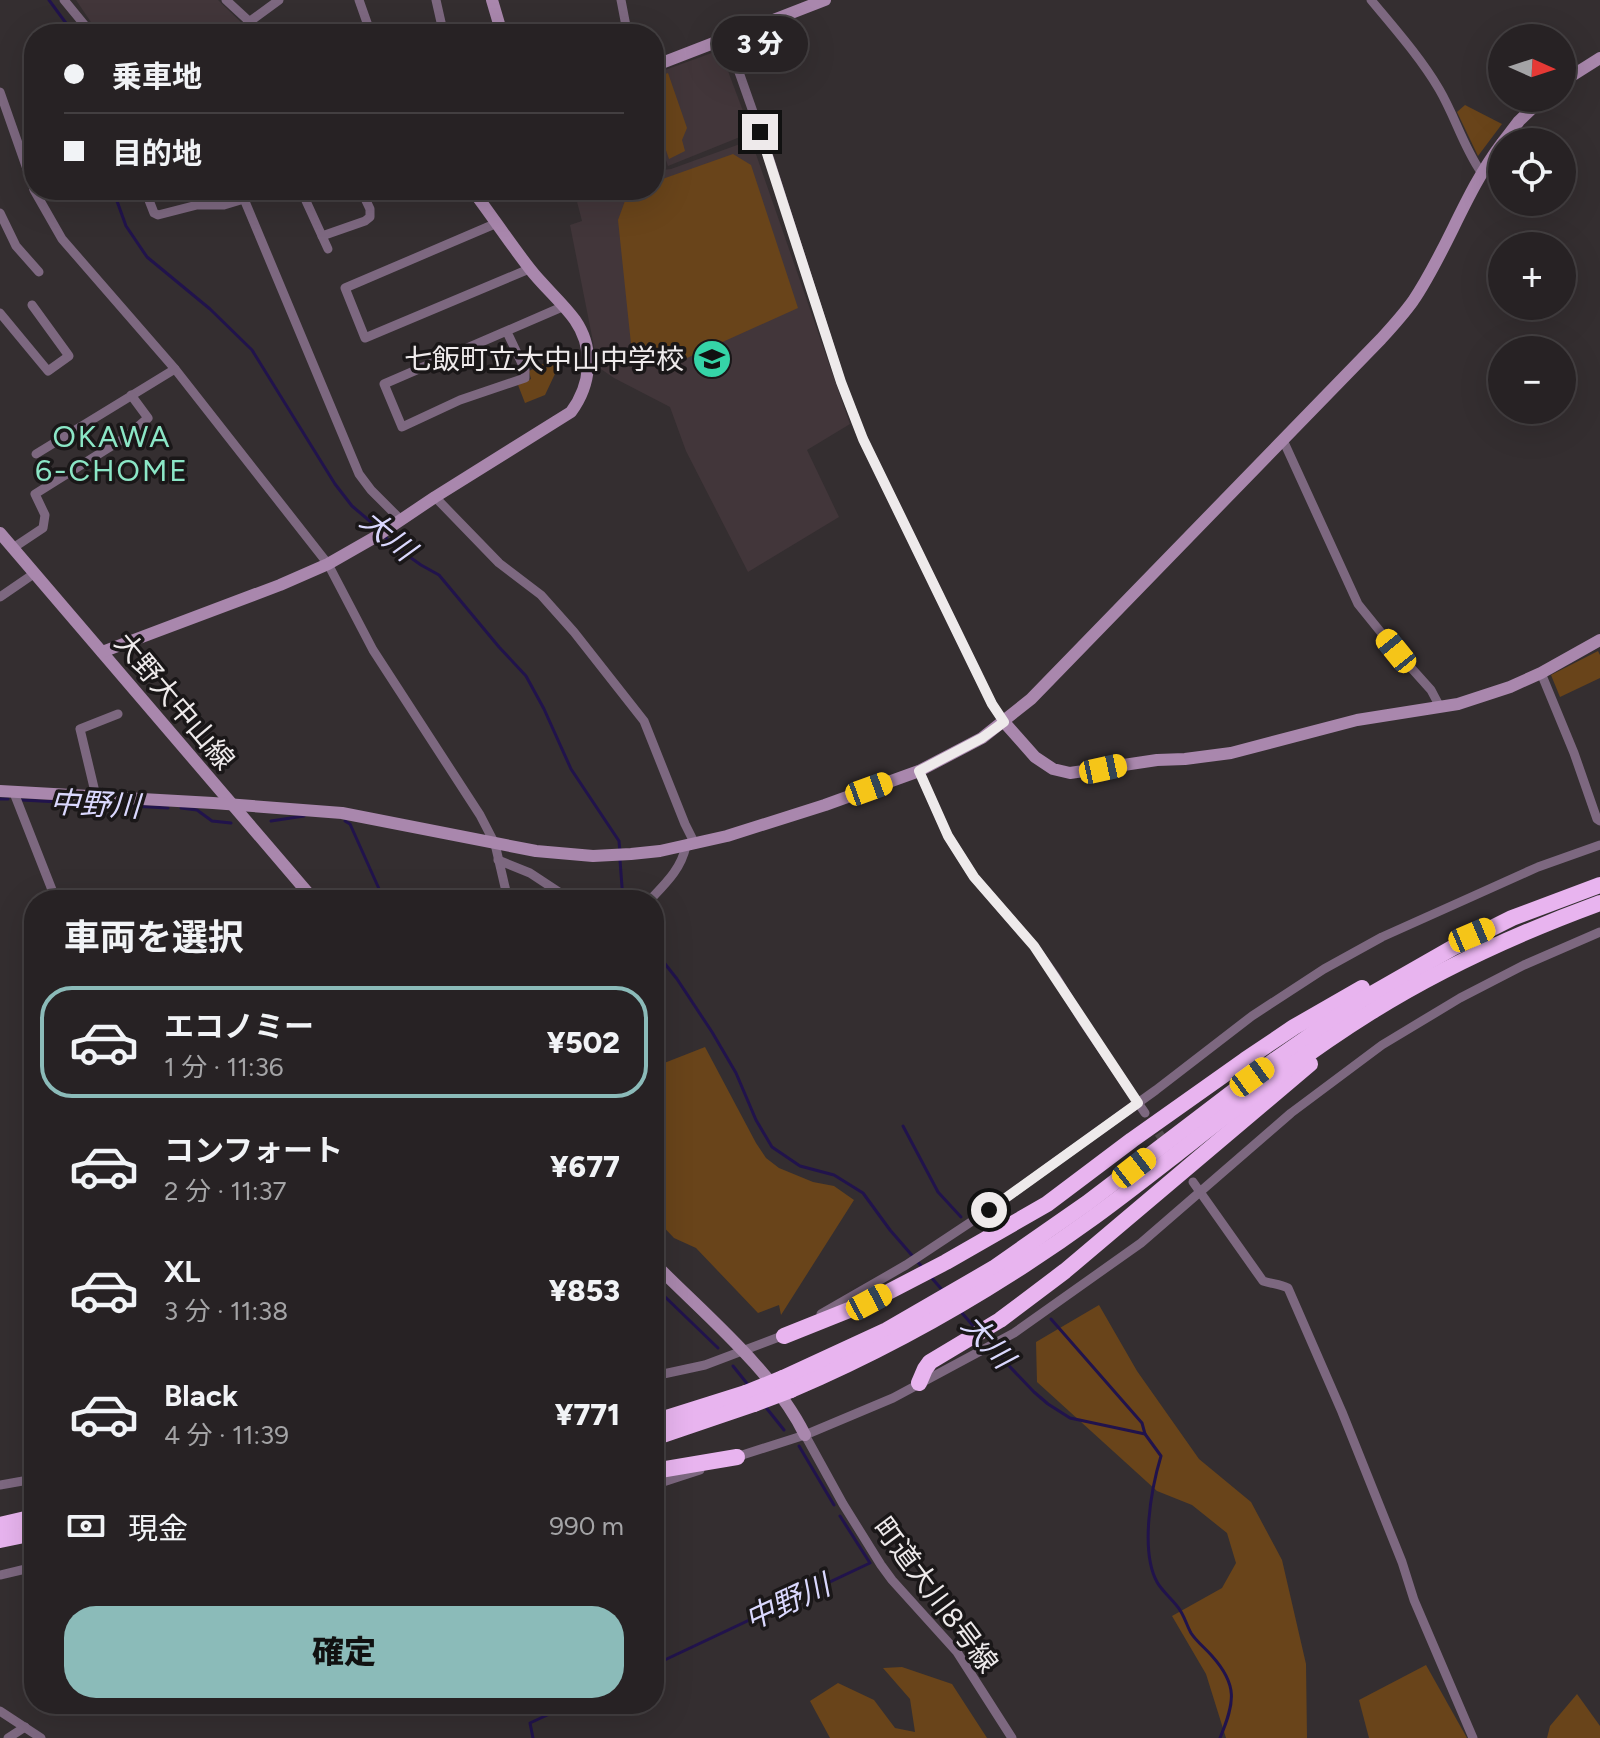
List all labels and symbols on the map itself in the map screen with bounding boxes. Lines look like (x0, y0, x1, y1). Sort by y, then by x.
callout: 3 分 (712, 16, 808, 72)
north arrow (1488, 24, 1576, 112)
route end (742, 114, 778, 150)
school or university icon: 七飯町立大中山中学校 (691, 338, 733, 380)
place label: 七飯町立大中山中学校 (404, 342, 684, 376)
district label: OKAWA 6-CHOME (35, 418, 189, 489)
water label: 大川 (353, 502, 425, 570)
car (1372, 625, 1420, 677)
street label: 大野大中山線 (108, 626, 242, 776)
car (1077, 752, 1129, 786)
car (842, 770, 896, 808)
water label: 中野川 (49, 783, 144, 825)
car (1445, 915, 1499, 955)
car (1226, 1053, 1278, 1101)
car (1108, 1144, 1160, 1192)
route start (971, 1192, 1007, 1228)
car (842, 1280, 896, 1324)
water label: 大川 (954, 1306, 1024, 1378)
street label: 町道大川8号線 (867, 1511, 1005, 1679)
water label: 中野川 (738, 1565, 838, 1638)

